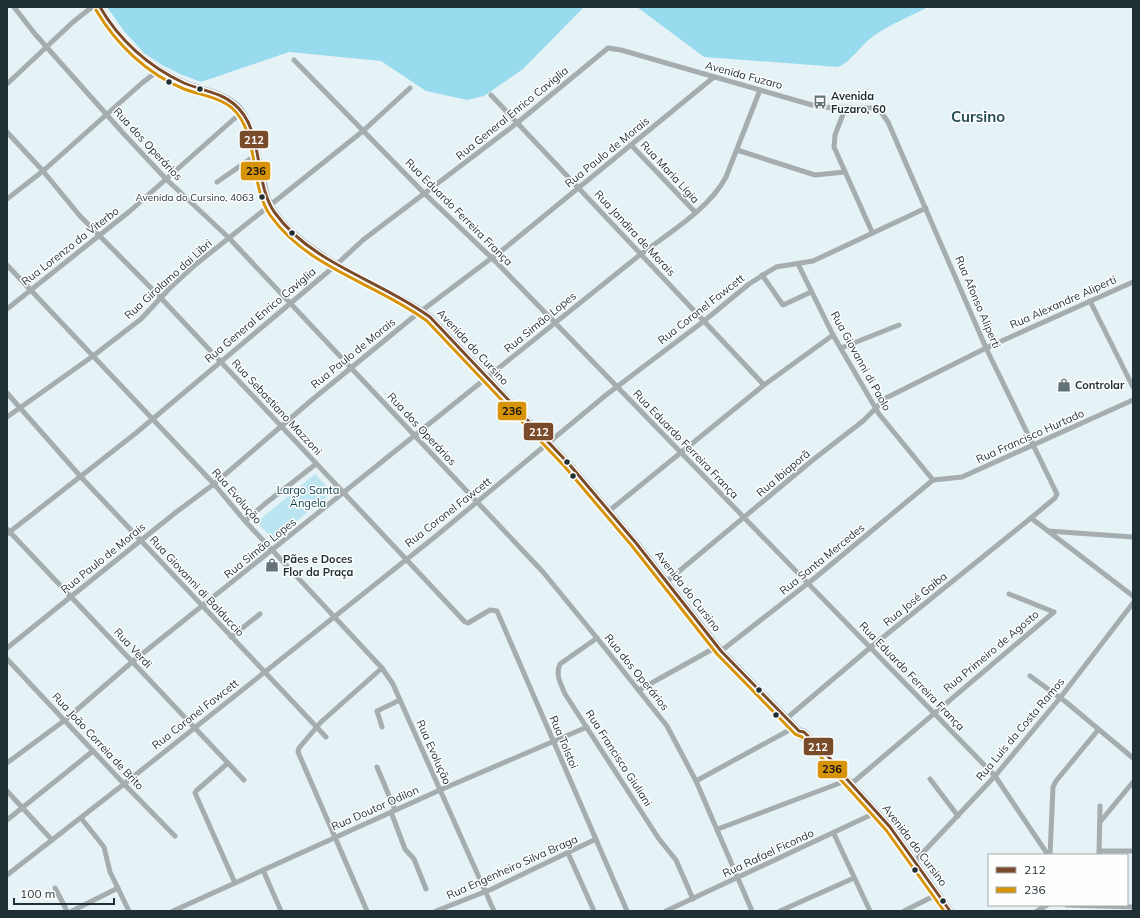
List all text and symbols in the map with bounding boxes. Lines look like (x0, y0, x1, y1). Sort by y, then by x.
street label: Avenida Fuzaro (704, 58, 784, 92)
street label: Rua General Enrico Caviglia (453, 63, 571, 163)
unlabelled marker (164, 77, 174, 87)
unlabelled marker (195, 84, 205, 94)
place label: Avenida Fuzaro, 60 (831, 89, 886, 116)
bus stop icon: Avenida Fuzaro, 60 (812, 94, 828, 110)
street label: Rua dos Operários (111, 105, 185, 183)
district label: Cursino (951, 107, 1005, 126)
street label: Rua Paulo de Morais (562, 114, 652, 190)
line badge: 212 (239, 130, 269, 149)
text: 212 (244, 133, 264, 147)
street label: Rua Maria Lígia (638, 138, 702, 206)
street label: Rua Eduardo Ferreira França (402, 155, 516, 269)
line badge: 236 (240, 161, 271, 181)
text: 236 (246, 164, 266, 178)
street label: Rua Jandira de Morais (592, 187, 678, 279)
place label: Avenida do Cursino, 4063 (135, 191, 254, 204)
marker: Avenida do Cursino, 4063 (257, 192, 267, 202)
street label: Rua Lorenzo da Viterbo (18, 204, 122, 288)
unlabelled marker (287, 228, 297, 238)
street label: Rua Girolamo dai Libri (121, 236, 215, 322)
street label: Rua Afonso Aliperti (952, 254, 1004, 350)
street label: Rua General Enrico Caviglia (202, 264, 318, 366)
street label: Rua Coronel Fawcett (655, 271, 747, 347)
street label: Rua Alexandre Aliperti (1008, 272, 1118, 332)
street label: Rua Simão Lopes (501, 289, 579, 355)
street label: Avenida do Cursino (434, 306, 512, 388)
street label: Rua Giovanni di Paolo (828, 309, 894, 413)
street label: Rua Paulo de Morais (308, 315, 398, 391)
street label: Rua Sebastiano Mazzoni (229, 356, 325, 458)
shop icon: Controlar (1056, 377, 1072, 393)
place label: Controlar (1075, 378, 1125, 392)
street label: Rua Eduardo Ferreira França (630, 387, 742, 501)
street label: Rua dos Operários (385, 390, 459, 468)
line badge: 236 (497, 401, 527, 421)
text: 236 (502, 404, 522, 418)
street label: Rua Francisco Hurtado (974, 406, 1086, 466)
line badge: 212 (523, 422, 554, 441)
text: 212 (529, 425, 549, 439)
street label: Rua Ibiaporã (753, 447, 813, 499)
unlabelled marker (562, 457, 572, 467)
street label: Rua Evolução (209, 465, 265, 527)
unlabelled marker (568, 471, 578, 481)
street label: Rua Coronel Fawcett (402, 474, 494, 550)
park label: Largo Santa Ângela (277, 483, 339, 510)
street label: Rua Simão Lopes (221, 515, 299, 581)
street label: Rua Paulo de Morais (58, 520, 148, 596)
street label: Rua Santa Mercedes (777, 520, 867, 598)
street label: Rua Giovanni di Balduccio (147, 533, 247, 639)
street label: Avenida do Cursino (652, 548, 724, 634)
place label: Pães e Doces Flor da Praça (283, 552, 353, 579)
shop icon: Pães e Doces Flor da Praça (264, 557, 280, 573)
street label: Rua José Gaiba (880, 569, 950, 629)
street label: Rua Primeiro de Agosto (940, 607, 1042, 695)
street label: Rua Eduardo Ferreira França (856, 619, 968, 733)
street label: Rua Verdi (111, 625, 155, 671)
street label: Rua dos Operários (602, 631, 672, 713)
street label: Rua Luis da Costa Ramos (973, 675, 1067, 783)
street label: Rua Coronel Fawcett (149, 676, 241, 752)
unlabelled marker (754, 685, 764, 695)
street label: Rua João Correia de Brito (49, 689, 147, 793)
street label: Rua Francisco Giuliani (583, 707, 655, 809)
unlabelled marker (771, 710, 781, 720)
street label: Rua Tolstoi (547, 713, 581, 771)
street label: Rua Evolução (414, 718, 454, 786)
line badge: 212 (803, 737, 834, 756)
text: 212 (808, 740, 828, 754)
line badge: 236 (817, 760, 848, 779)
text: 236 (822, 762, 842, 776)
street label: Rua Doutor Odilon (329, 782, 421, 834)
street label: Avenida do Cursino (880, 801, 950, 889)
street label: Rua Rafael Ficondo (720, 826, 816, 880)
street label: Rua Engenheiro Silva Braga (444, 832, 580, 902)
legend (988, 854, 1128, 906)
text: 212 (1024, 862, 1046, 877)
unlabelled marker (910, 865, 920, 875)
scale bar (14, 880, 114, 906)
text: 236 (1024, 882, 1046, 897)
text: 100 m (20, 886, 55, 901)
unlabelled marker (938, 896, 948, 906)

